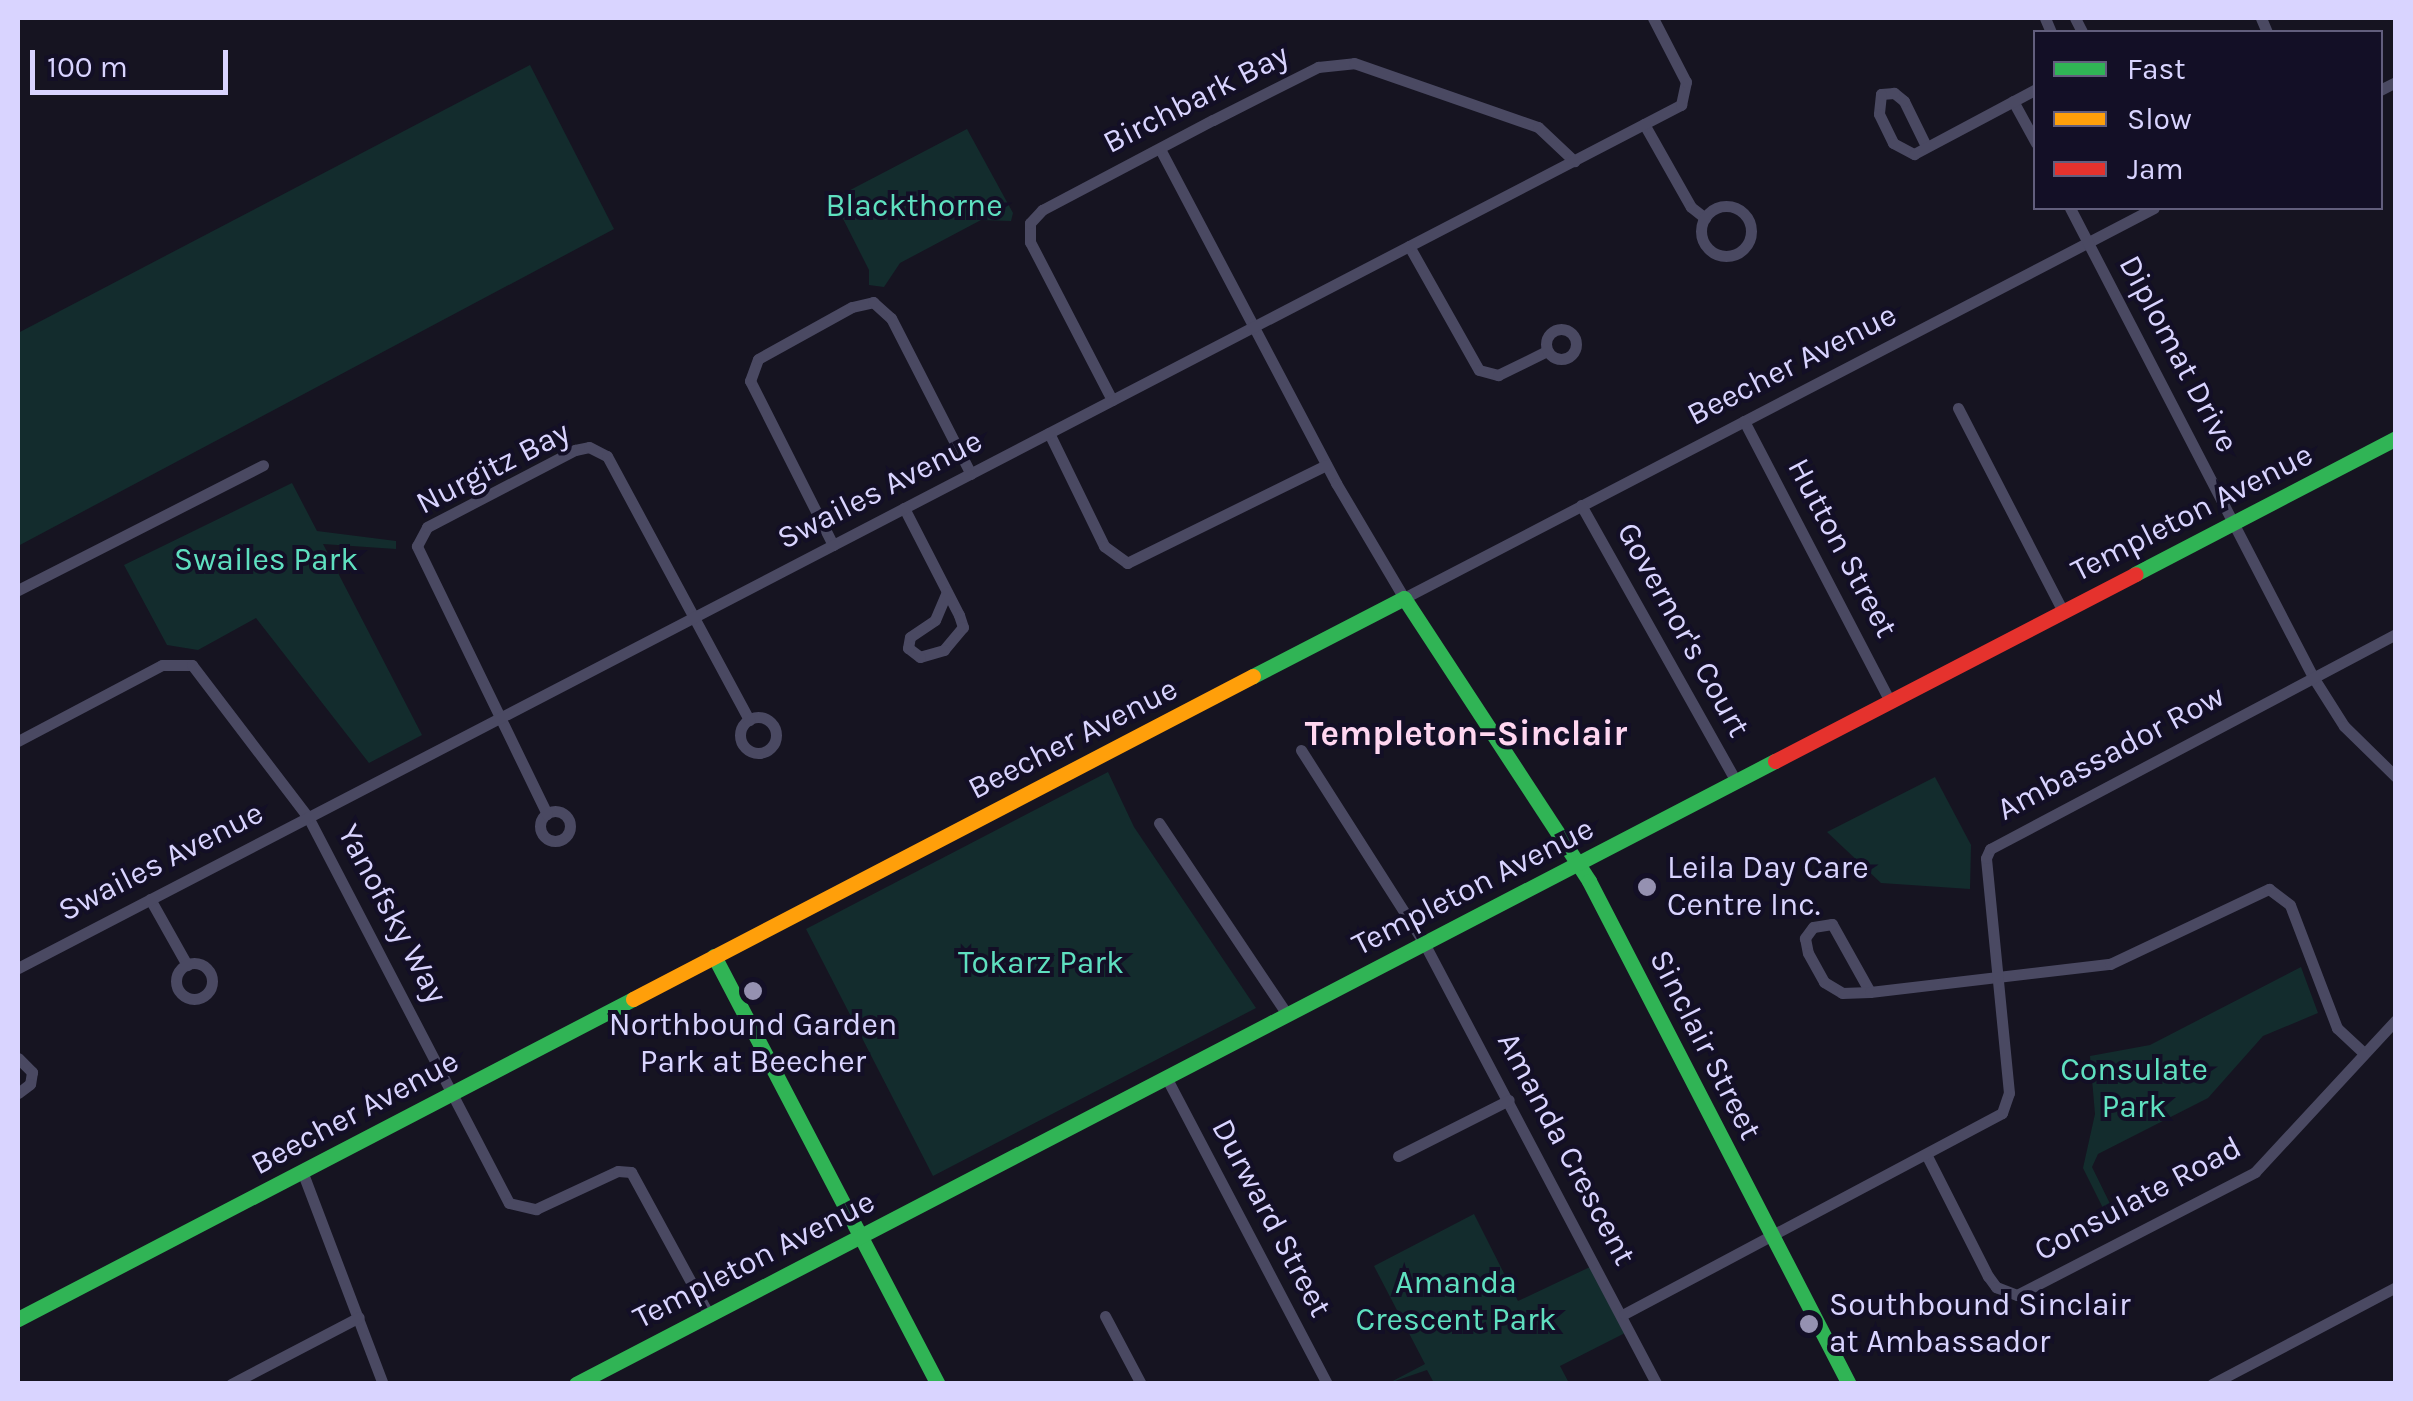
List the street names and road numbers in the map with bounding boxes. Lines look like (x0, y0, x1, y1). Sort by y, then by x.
street label: Birchbark Bay (1097, 36, 1295, 162)
street label: Diplomat Drive (2110, 249, 2246, 459)
street label: Beecher Avenue (1681, 296, 1903, 434)
street label: Nurgitz Bay (410, 413, 576, 523)
street label: Swailes Avenue (771, 422, 989, 558)
street label: Templeton Avenue (2065, 436, 2319, 590)
street label: Hutton Street (1779, 452, 1905, 644)
street label: Governor's Court (1608, 516, 1758, 744)
street label: Beecher Avenue (962, 670, 1184, 808)
street label: Ambassador Row (1991, 677, 2231, 829)
street label: Swailes Avenue (52, 794, 270, 930)
street label: Templeton Avenue (1346, 810, 1600, 964)
street label: Yanofsky Way (329, 818, 455, 1010)
street label: Sinclair Street (1641, 944, 1769, 1146)
street label: Amanda Crescent (1488, 1026, 1644, 1272)
street label: Beecher Avenue (245, 1042, 465, 1184)
street label: Durward Street (1203, 1112, 1339, 1324)
street label: Consulate Road (2028, 1128, 2248, 1270)
street label: Templeton Avenue (627, 1183, 881, 1337)

